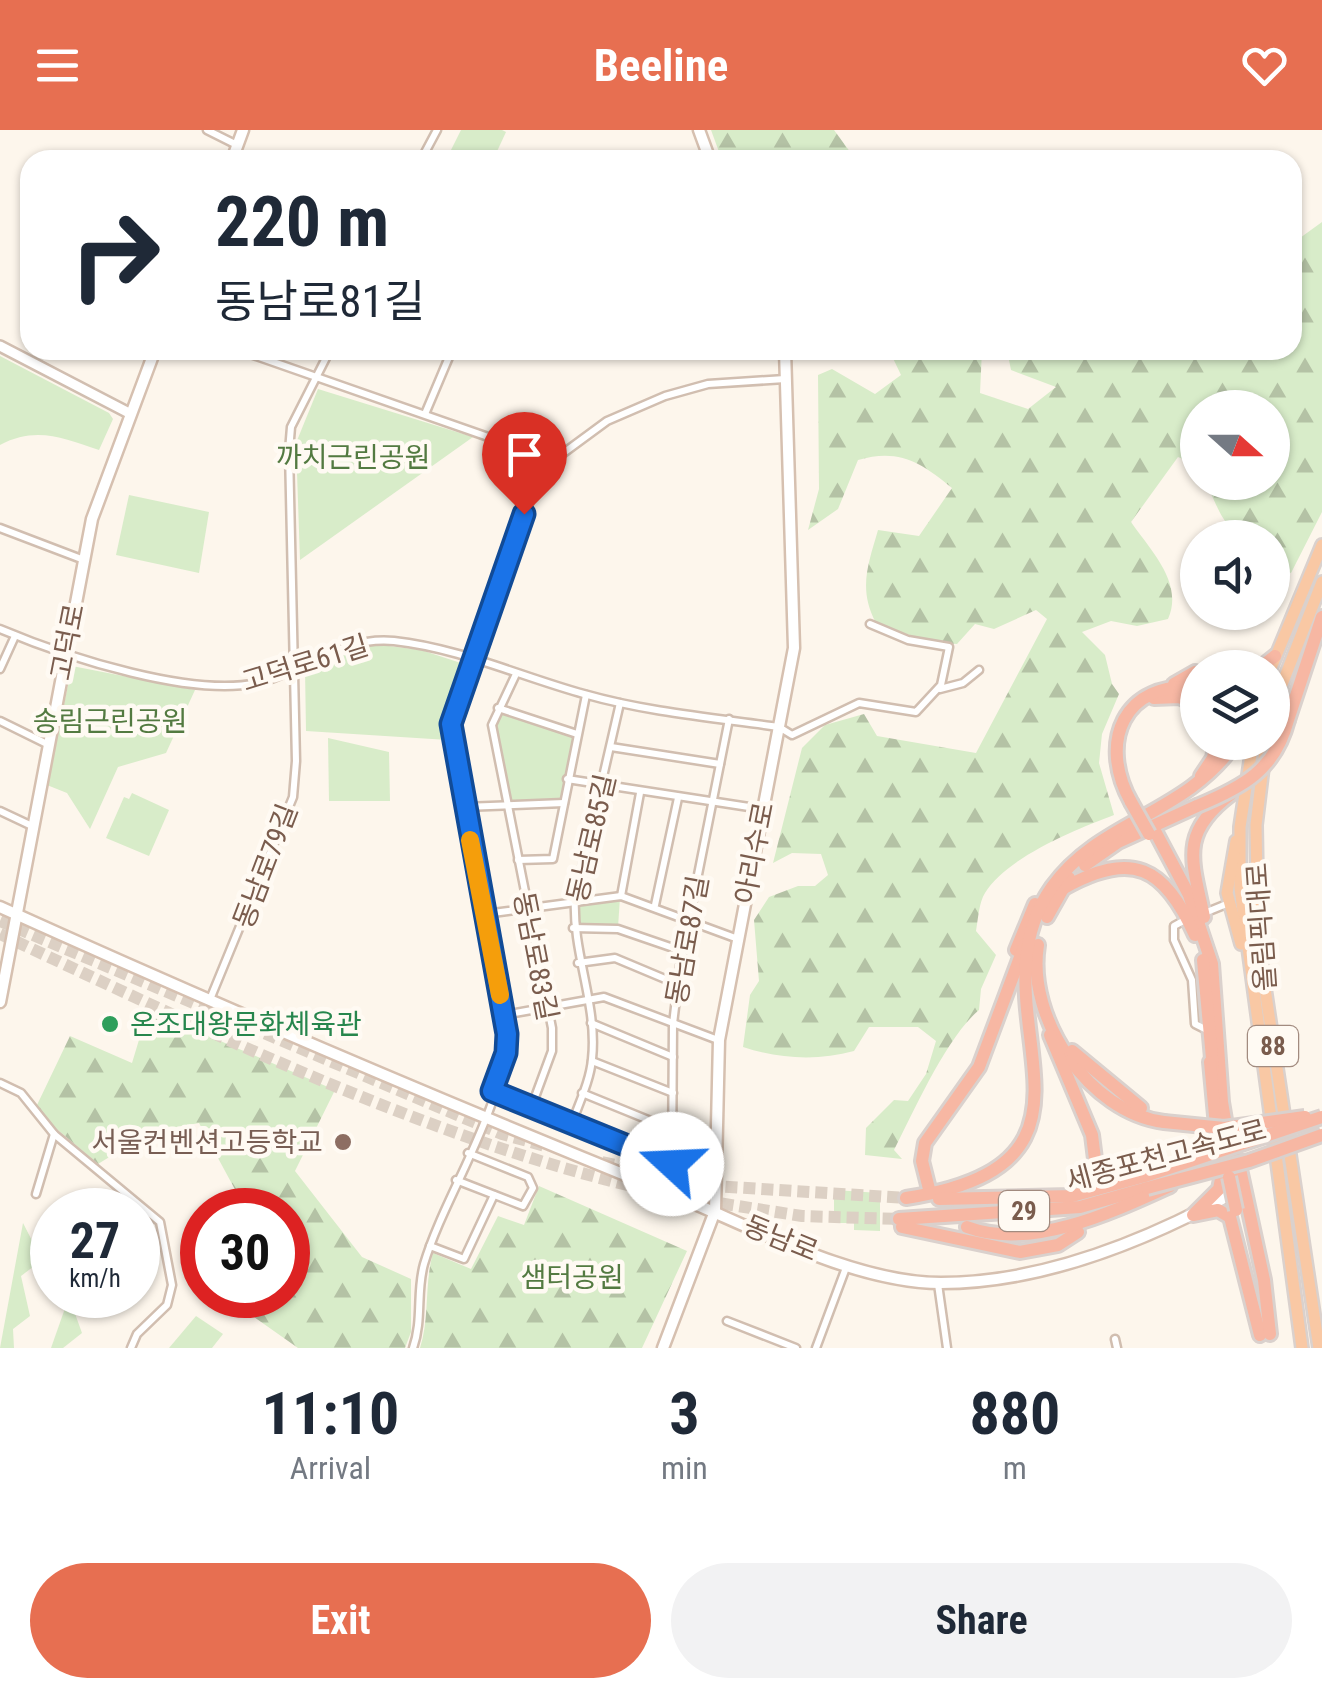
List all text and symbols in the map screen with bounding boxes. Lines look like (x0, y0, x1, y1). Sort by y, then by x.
icon: menu (30, 38, 85, 93)
icon: heart (1237, 38, 1292, 93)
text: Beeline (594, 39, 728, 92)
text: 220 m (215, 181, 389, 263)
icon: right (50, 190, 180, 320)
text: 동남로81길 (215, 275, 425, 328)
north arrow (1180, 390, 1290, 500)
map controls (1180, 390, 1290, 760)
pin (482, 412, 567, 515)
icon: arrive (497, 427, 552, 482)
park label: 까치근린공원 (276, 441, 430, 474)
button: sound (1180, 520, 1290, 630)
street label: 고덕로 (44, 601, 91, 683)
street label: 고덕로61길 (238, 629, 372, 698)
button: layers (1180, 650, 1290, 760)
park label: 송림근린공원 (33, 705, 187, 738)
street label: 동남로85길 (561, 771, 622, 905)
street label: 동남로79길 (227, 799, 304, 933)
street label: 아리수로 (728, 799, 781, 907)
street label: 올림픽대로 (1241, 862, 1282, 992)
street label: 동남로87길 (660, 873, 715, 1007)
street label: 동남로83길 (507, 889, 564, 1023)
place label: 온조대왕문화체육관 (130, 1008, 362, 1041)
marker: 온조대왕문화체육관 (99, 1013, 121, 1035)
road number: 88 (1248, 1026, 1298, 1066)
position arrow (620, 1112, 724, 1216)
street label: 세종포천고속도로 (1062, 1113, 1270, 1198)
place label: 서울컨벤션고등학교 (91, 1126, 323, 1159)
marker: 서울컨벤션고등학교 (332, 1131, 354, 1153)
speed limit sign: 30 (180, 1188, 310, 1318)
road number: 29 (999, 1191, 1049, 1231)
street label: 동남로 (739, 1209, 823, 1268)
text: 27 (70, 1212, 120, 1270)
park label: 샘터공원 (520, 1261, 624, 1294)
text: km/h (69, 1264, 121, 1293)
text: 11:10 (262, 1378, 399, 1449)
text: 3 (669, 1378, 700, 1449)
text: 880 (969, 1378, 1060, 1449)
text: Arrival (290, 1449, 371, 1487)
text: min (661, 1449, 708, 1487)
text: m (1003, 1449, 1027, 1487)
button: Exit (30, 1563, 651, 1678)
button: Share (671, 1563, 1292, 1678)

